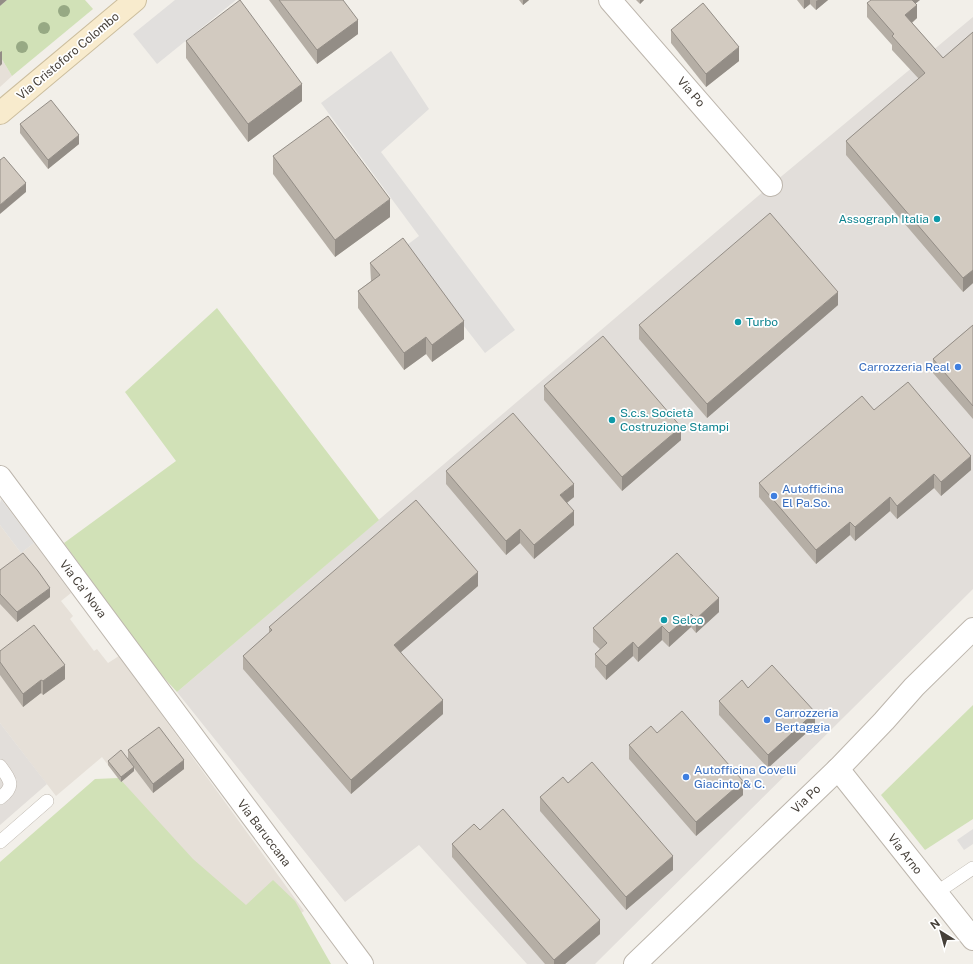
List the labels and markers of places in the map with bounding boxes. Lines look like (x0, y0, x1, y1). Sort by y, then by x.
place label: Assograph Italia (838, 212, 929, 226)
marker: Assograph Italia (932, 214, 942, 224)
place label: Turbo (746, 315, 778, 329)
marker: Turbo (733, 317, 743, 327)
place label: Carrozzeria Real (859, 360, 950, 374)
marker: Carrozzeria Real (953, 362, 963, 372)
place label: S.c.s. Società Costruzione Stampi (620, 406, 729, 434)
marker: S.c.s. Società Costruzione Stampi (607, 415, 617, 425)
place label: Autofficina El Pa.So. (782, 482, 844, 510)
marker: Autofficina El Pa.So. (769, 491, 779, 501)
place label: Selco (672, 613, 704, 627)
marker: Selco (659, 615, 669, 625)
place label: Carrozzeria Bertaggia (775, 706, 838, 734)
marker: Carrozzeria Bertaggia (762, 715, 772, 725)
place label: Autofficina Covelli Giacinto & C. (694, 763, 796, 791)
marker: Autofficina Covelli Giacinto & C. (681, 772, 691, 782)

